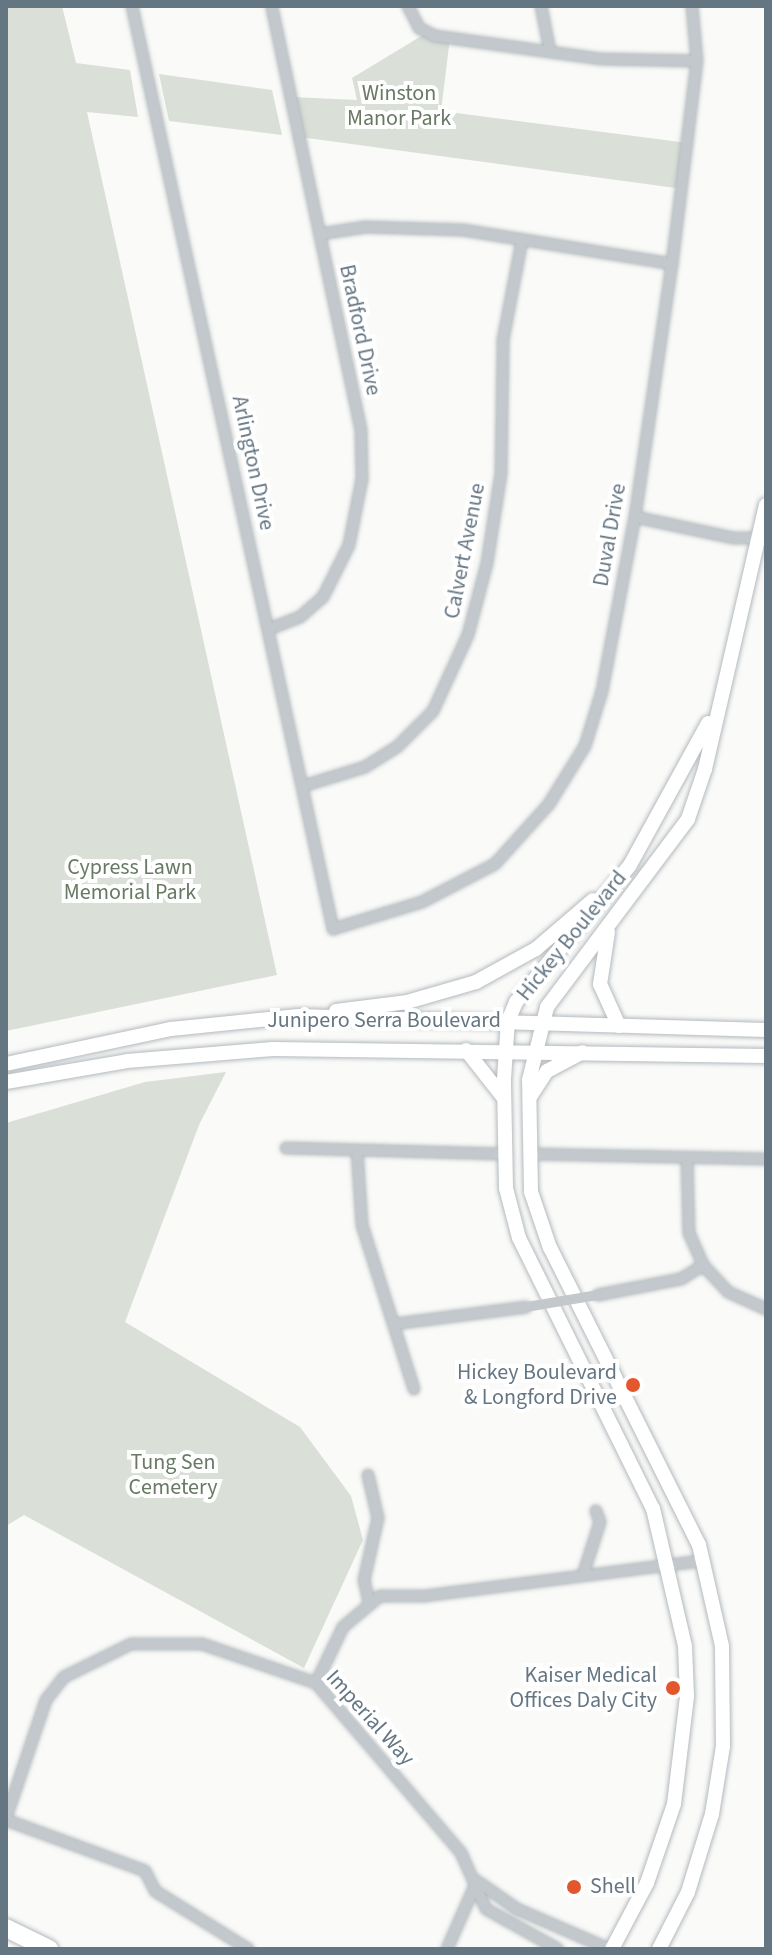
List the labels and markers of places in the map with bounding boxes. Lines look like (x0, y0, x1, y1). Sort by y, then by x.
place label: Hickey Boulevard & Longford Drive (457, 1359, 617, 1410)
marker: Hickey Boulevard & Longford Drive (624, 1376, 642, 1394)
place label: Kaiser Medical Offices Daly City (510, 1662, 657, 1714)
marker: Kaiser Medical Offices Daly City (664, 1679, 682, 1697)
place label: Shell (590, 1874, 636, 1900)
marker: Shell (565, 1878, 583, 1896)

